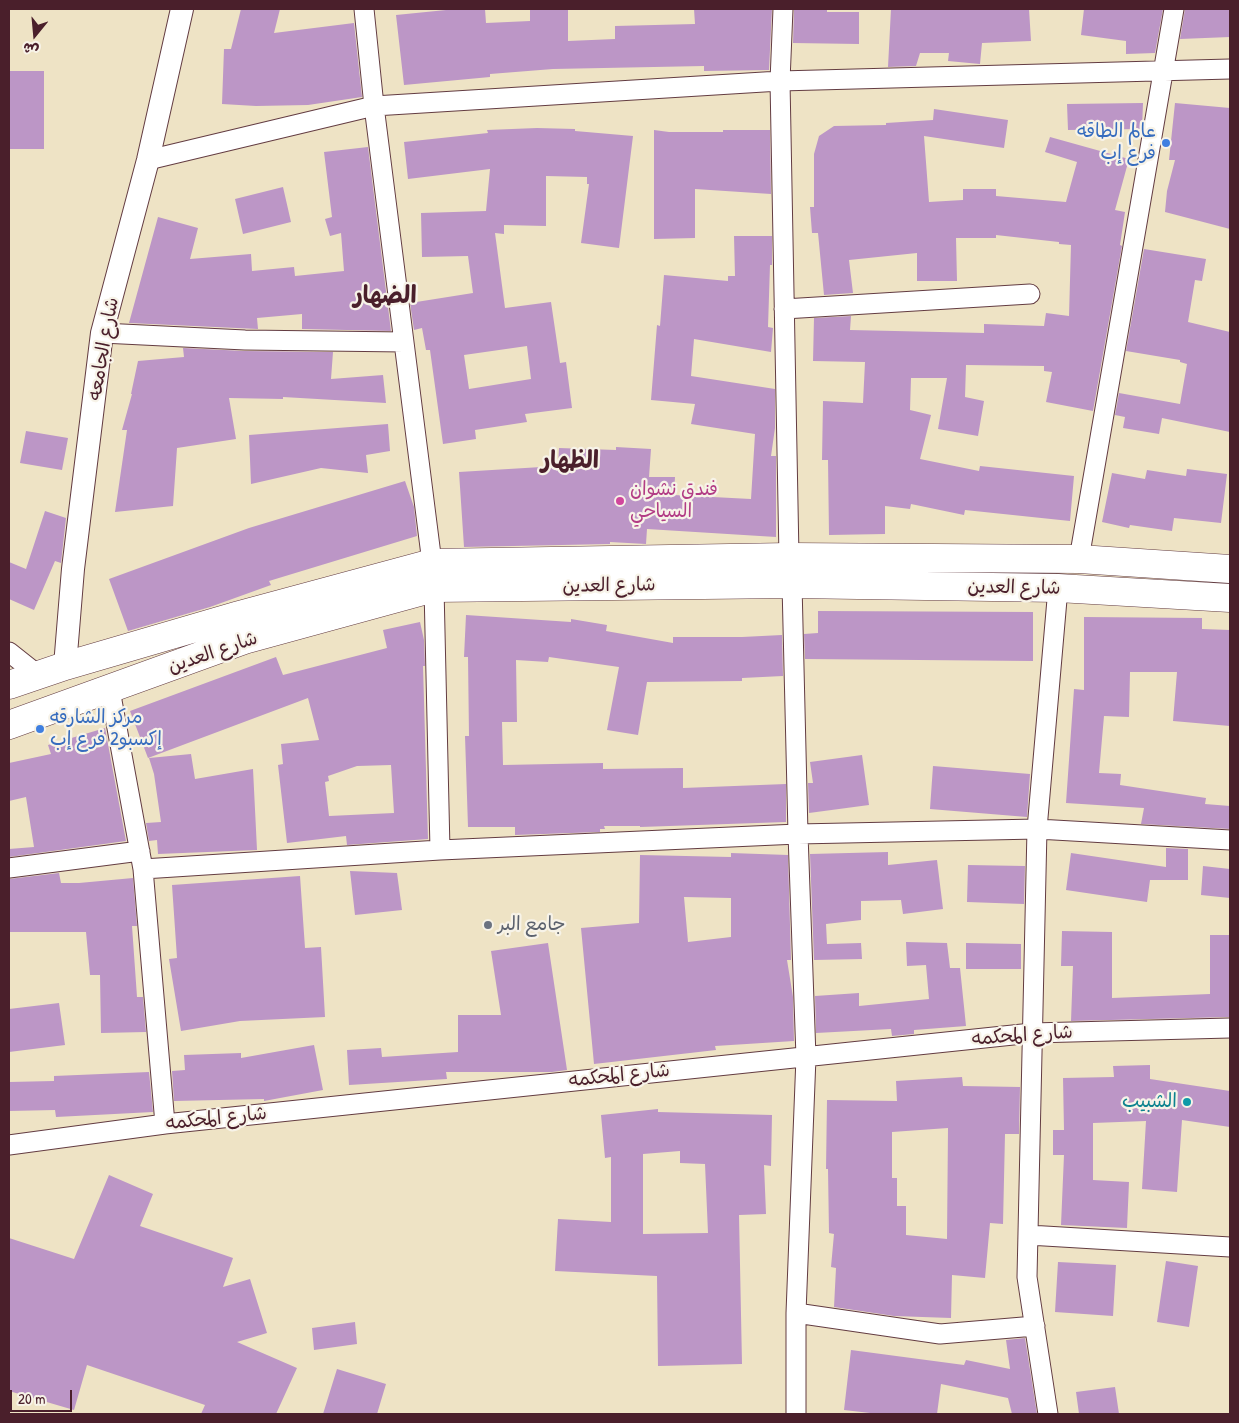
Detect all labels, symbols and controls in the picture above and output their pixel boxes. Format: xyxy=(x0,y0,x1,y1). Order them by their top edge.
north arrow xyxy=(10,10,60,60)
text: ش xyxy=(20,38,41,61)
place label: عالم الطاقه فرع إب xyxy=(1077,121,1156,165)
marker: عالم الطاقه فرع إب xyxy=(1160,137,1172,149)
district label: الضهار xyxy=(353,283,417,311)
street label: شارع الجامعه xyxy=(84,296,124,402)
district label: الظهار xyxy=(541,448,599,476)
place label: فندق نشوان السياحي xyxy=(630,479,718,523)
marker: فندق نشوان السياحي xyxy=(614,495,626,507)
street label: شارع العدين xyxy=(562,574,656,598)
street label: شارع العدين xyxy=(967,576,1061,600)
street label: شارع العدين xyxy=(165,627,261,679)
place label: مركز الشارقه إكسبو2 فرع إب xyxy=(50,707,162,751)
marker: مركز الشارقه إكسبو2 فرع إب xyxy=(34,723,46,735)
place label: جامع البر xyxy=(498,914,566,936)
marker: جامع البر xyxy=(482,919,494,931)
street label: شارع المحكمه xyxy=(970,1021,1074,1051)
street label: شارع المحكمه xyxy=(567,1059,671,1093)
place label: الشبيب xyxy=(1122,1091,1177,1113)
marker: الشبيب xyxy=(1181,1096,1193,1108)
street label: شارع المحكمه xyxy=(164,1102,268,1136)
scale bar xyxy=(12,1380,75,1412)
text: 20 m xyxy=(18,1388,45,1409)

